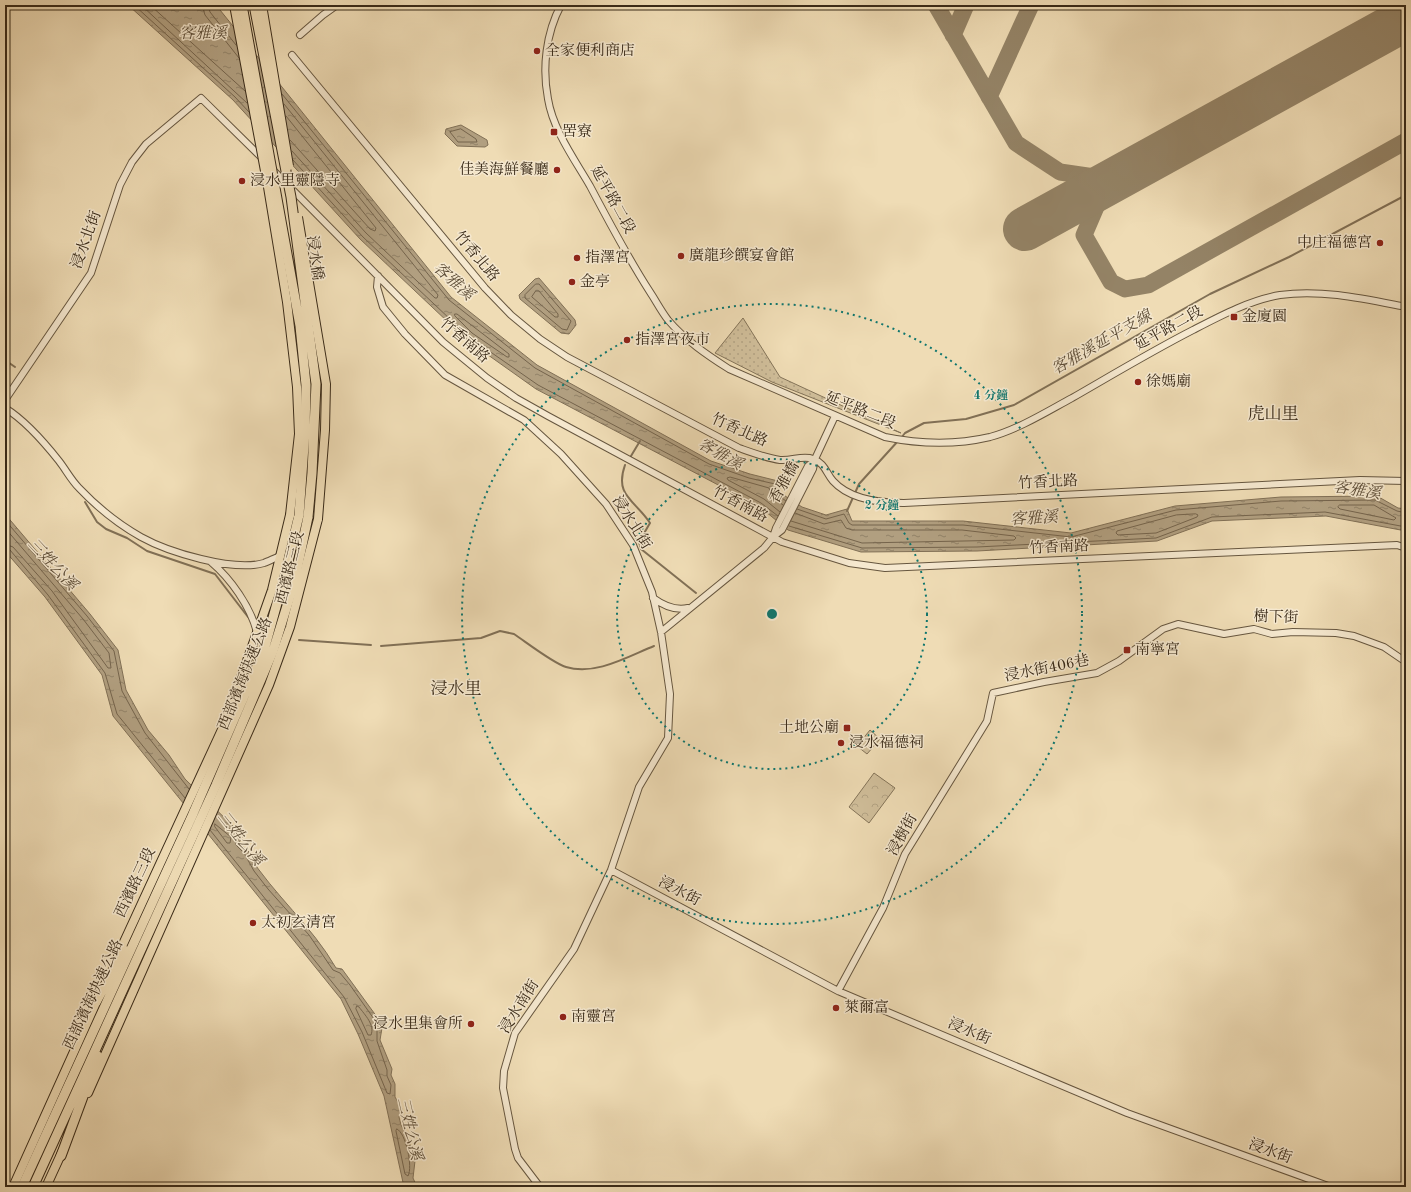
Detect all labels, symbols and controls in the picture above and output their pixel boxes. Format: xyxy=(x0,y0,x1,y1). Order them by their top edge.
water label: 客雅溪 xyxy=(179,24,229,42)
place label: 全家便利商店 xyxy=(545,42,635,59)
marker: 全家便利商店 xyxy=(532,46,542,56)
place label: 罟寮 xyxy=(562,123,592,140)
marker: 罟寮 xyxy=(549,127,559,137)
place label: 佳美海鮮餐廳 xyxy=(459,161,549,178)
street label: 延平路二段 xyxy=(587,163,638,236)
marker: 佳美海鮮餐廳 xyxy=(552,165,562,175)
place label: 浸水里靈隱寺 xyxy=(250,172,340,189)
marker: 浸水里靈隱寺 xyxy=(237,176,247,186)
street label: 浸水北街 xyxy=(68,209,104,271)
street label: 竹香北路 xyxy=(451,228,503,285)
street label: 浸水橋 xyxy=(303,234,327,281)
place label: 中庄福德宮 xyxy=(1297,234,1372,251)
marker: 中庄福德宮 xyxy=(1375,238,1385,248)
place label: 廣龍珍饌宴會館 xyxy=(689,247,794,264)
place label: 指澤宮 xyxy=(585,249,630,266)
marker: 廣龍珍饌宴會館 xyxy=(676,251,686,261)
marker: 指澤宮 xyxy=(572,253,582,263)
water label: 客雅溪 xyxy=(430,259,479,305)
place label: 金亭 xyxy=(580,273,610,290)
marker: 金亭 xyxy=(567,277,577,287)
street label: 延平路二段 xyxy=(1132,303,1205,354)
water label: 客雅溪延平支線 xyxy=(1048,305,1156,378)
place label: 金廈園 xyxy=(1242,308,1287,325)
marker: 金廈園 xyxy=(1229,312,1239,322)
street label: 竹香南路 xyxy=(436,314,493,366)
place label: 指澤宮夜市 xyxy=(635,331,710,348)
marker: 指澤宮夜市 xyxy=(622,335,632,345)
place label: 徐媽廟 xyxy=(1146,373,1191,390)
marker: 徐媽廟 xyxy=(1133,377,1143,387)
street label: 延平路二段 xyxy=(822,388,898,432)
text: 4 分鐘 xyxy=(974,388,1008,402)
district label: 虎山里 xyxy=(1248,404,1299,423)
street label: 竹香北路 xyxy=(709,410,770,450)
water label: 客雅溪 xyxy=(695,435,748,475)
street label: 香雅橋 xyxy=(766,459,802,506)
street label: 竹香北路 xyxy=(1018,472,1078,492)
water label: 客雅溪 xyxy=(1332,477,1384,503)
street label: 竹香南路 xyxy=(710,483,771,526)
street label: 浸水北街 xyxy=(609,493,655,552)
text: 2 分鐘 xyxy=(865,498,899,512)
water label: 客雅溪 xyxy=(1010,508,1060,528)
street label: 西濱路三段 xyxy=(273,529,307,606)
water label: 三姓公溪 xyxy=(24,535,82,595)
street label: 竹香南路 xyxy=(1029,537,1089,557)
centre of rings xyxy=(765,607,779,621)
street label: 樹下街 xyxy=(1253,608,1299,626)
street label: 西部濱海快速公路 xyxy=(215,615,275,732)
place label: 南寧宮 xyxy=(1135,640,1180,658)
marker: 南寧宮 xyxy=(1122,645,1132,655)
street label: 浸水街406巷 xyxy=(1003,651,1091,685)
district label: 浸水里 xyxy=(431,679,482,698)
place label: 土地公廟 xyxy=(779,719,839,736)
marker: 土地公廟 xyxy=(842,723,852,733)
place label: 浸水福德祠 xyxy=(849,734,924,751)
marker: 浸水福德祠 xyxy=(836,738,846,748)
water label: 三姓公溪 xyxy=(214,808,269,871)
street label: 浸樹街 xyxy=(884,811,920,858)
street label: 西濱路三段 xyxy=(112,845,159,920)
street label: 浸水街 xyxy=(656,873,703,909)
place label: 太初玄清宮 xyxy=(261,914,336,931)
marker: 太初玄清宮 xyxy=(248,918,258,928)
street label: 西部濱海快速公路 xyxy=(60,937,126,1053)
street label: 浸水南街 xyxy=(496,977,542,1036)
place label: 萊爾富 xyxy=(844,999,889,1016)
marker: 萊爾富 xyxy=(831,1003,841,1013)
place label: 南靈宮 xyxy=(571,1008,616,1025)
marker: 南靈宮 xyxy=(558,1012,568,1022)
street label: 浸水街 xyxy=(945,1014,993,1048)
place label: 浸水里集會所 xyxy=(373,1015,463,1032)
marker: 浸水里集會所 xyxy=(466,1019,476,1029)
water label: 三姓公溪 xyxy=(394,1096,426,1164)
street label: 浸水街 xyxy=(1246,1135,1294,1167)

